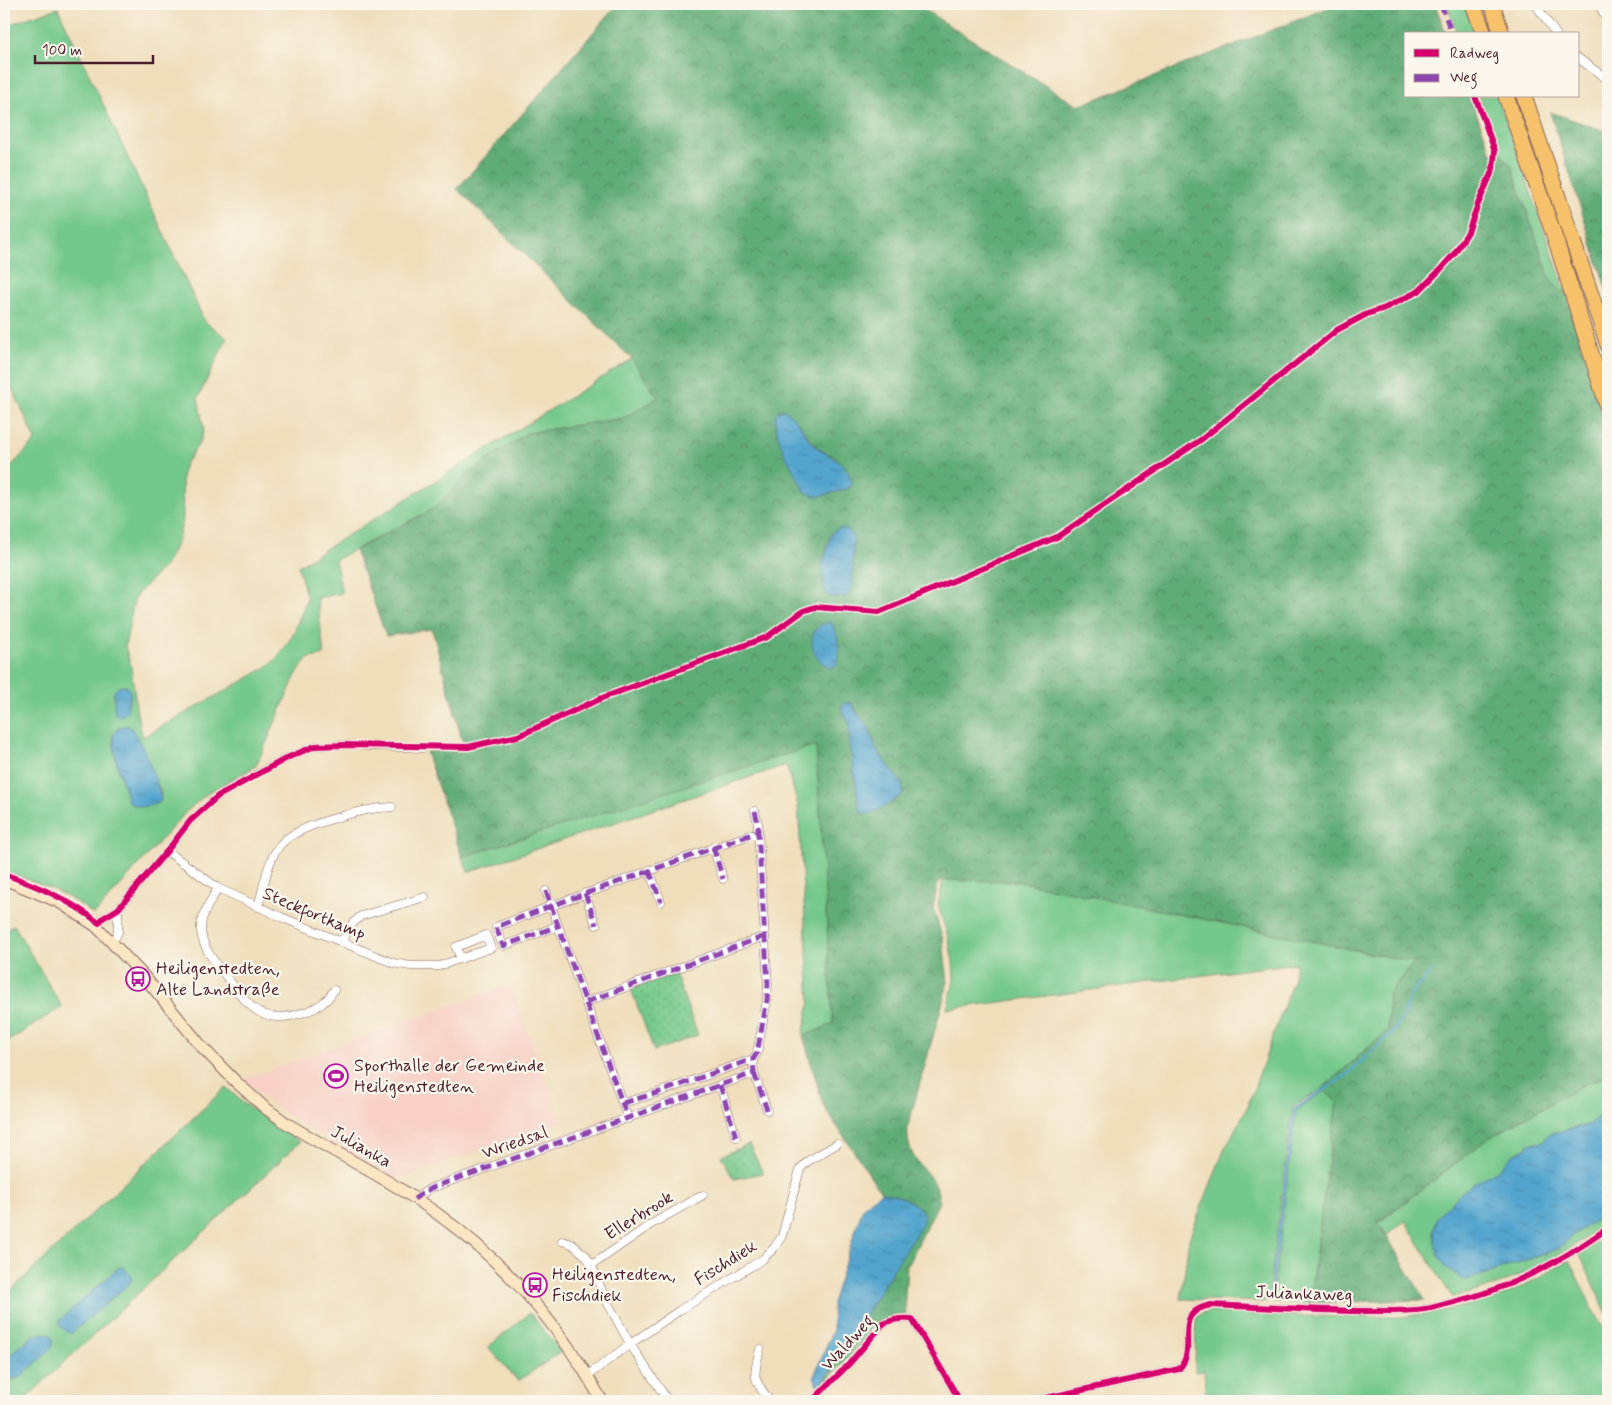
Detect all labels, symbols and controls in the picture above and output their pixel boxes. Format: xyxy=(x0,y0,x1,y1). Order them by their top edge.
scale bar xyxy=(35,32,152,64)
legend xyxy=(1404,32,1580,98)
text: 100 m xyxy=(42,41,82,61)
text: Radweg xyxy=(1450,44,1499,64)
text: Weg xyxy=(1450,68,1477,89)
street label: Steckfortkamp xyxy=(258,882,369,948)
place label: Heiligenstedten, Alte Landstraße xyxy=(156,957,280,1002)
bus stop icon: Heiligenstedten, Alte Landstraße xyxy=(125,966,151,992)
place label: Sporthalle der Gemeinde Heiligenstedten xyxy=(354,1054,545,1099)
sports icon: Sporthalle der Gemeinde Heiligenstedten xyxy=(323,1063,349,1089)
street label: Julianka xyxy=(326,1120,396,1174)
street label: Wriedsal xyxy=(479,1121,551,1165)
street label: Ellerbrook xyxy=(600,1186,678,1246)
street label: Fischdiek xyxy=(690,1234,762,1292)
place label: Heiligenstedten, Fischdiek xyxy=(552,1263,676,1308)
bus stop icon: Heiligenstedten, Fischdiek xyxy=(522,1272,548,1298)
street label: Juliankaweg xyxy=(1255,1280,1353,1308)
street label: Waldweg xyxy=(816,1310,882,1378)

